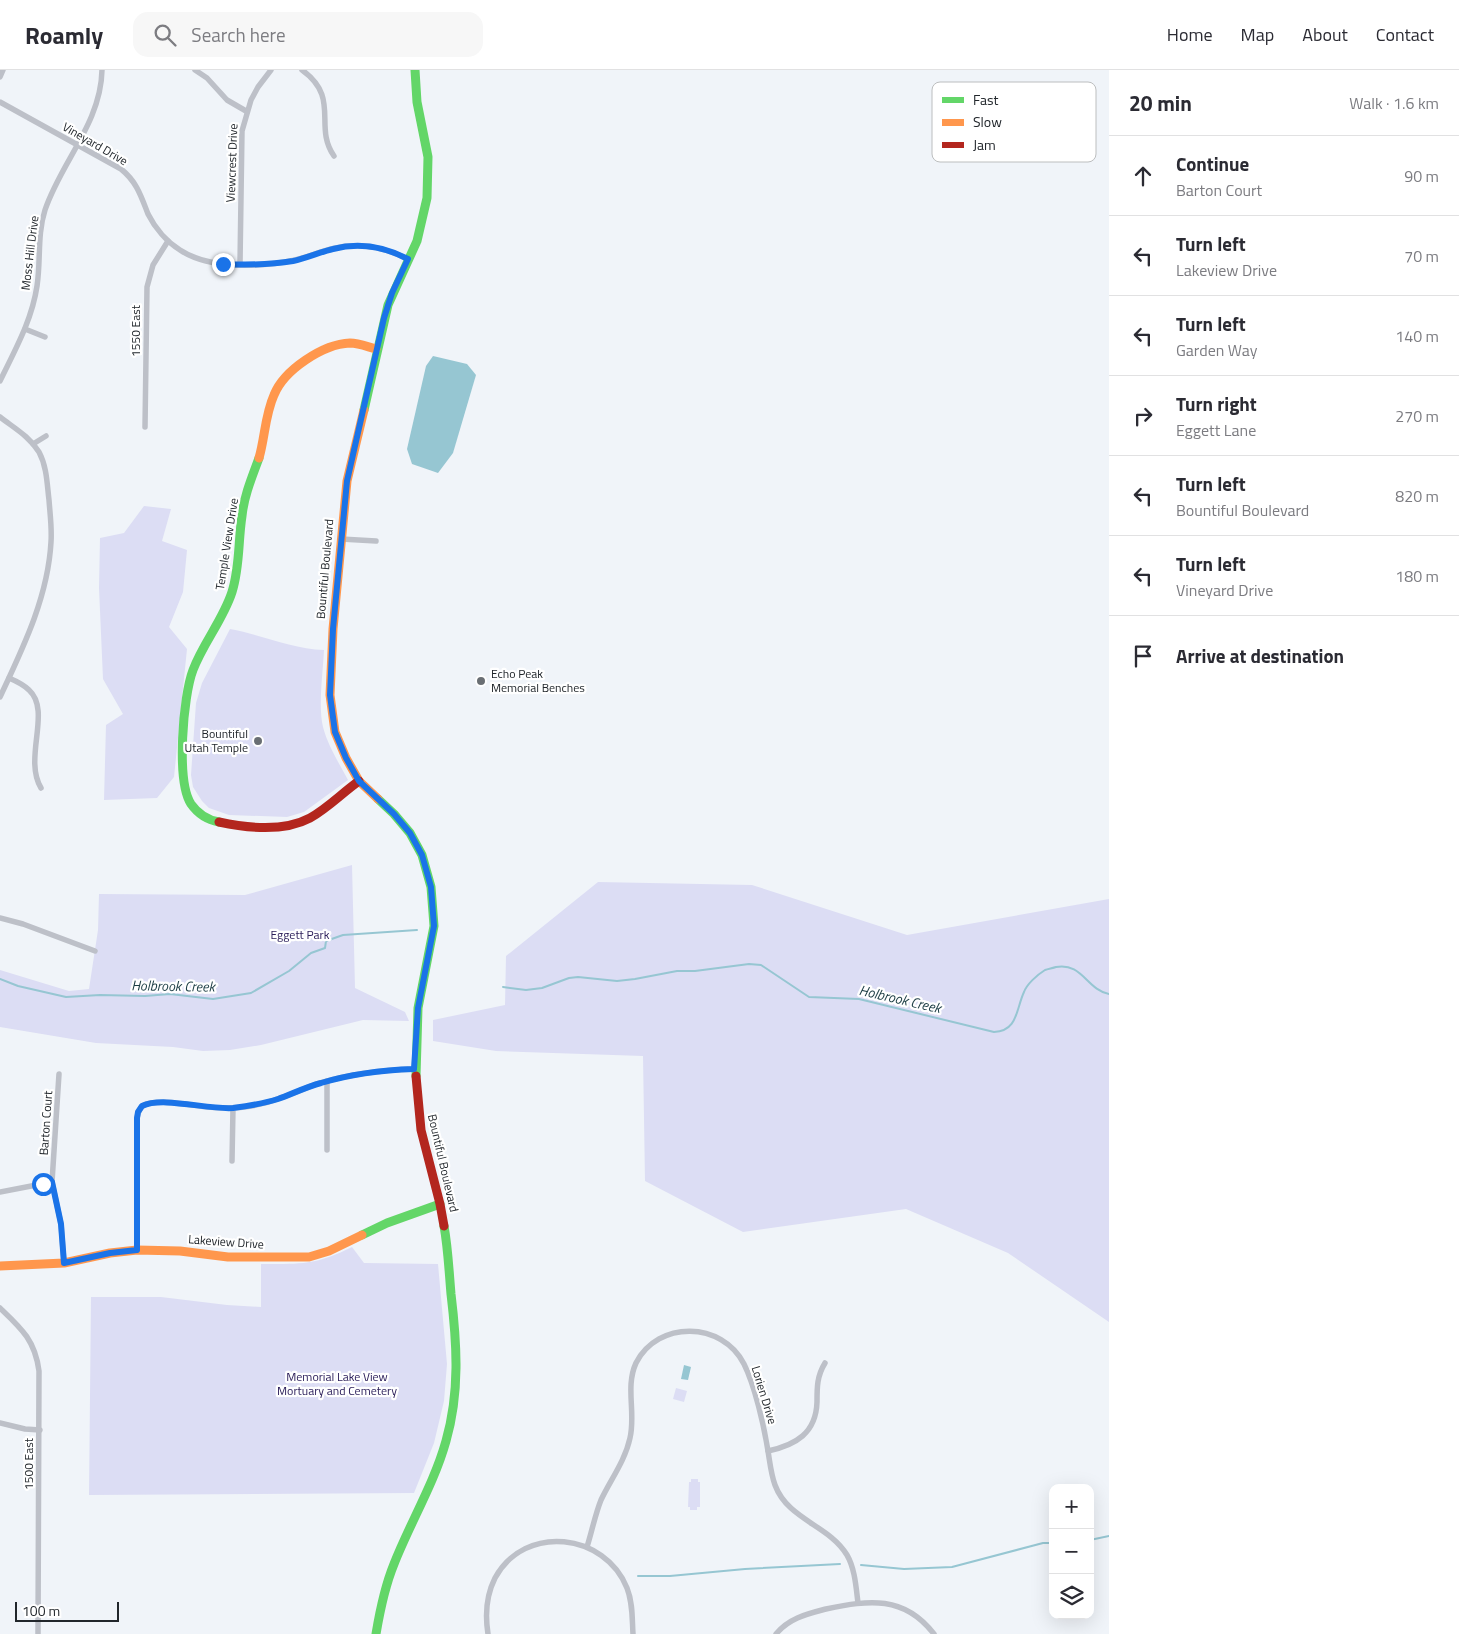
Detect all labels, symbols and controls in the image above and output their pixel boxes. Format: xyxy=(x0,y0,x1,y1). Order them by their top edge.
search box xyxy=(133,12,483,57)
text: Roamly xyxy=(25,17,103,53)
text: Search here xyxy=(191,20,286,49)
icon: search xyxy=(151,21,179,49)
text: Home xyxy=(1167,21,1213,48)
text: Map xyxy=(1241,21,1274,48)
text: About xyxy=(1302,21,1348,48)
text: Contact xyxy=(1376,21,1434,48)
legend xyxy=(932,82,1096,162)
text: 20 min xyxy=(1129,87,1192,119)
text: Fast xyxy=(973,89,998,110)
text: Walk · 1.6 km xyxy=(1349,91,1439,115)
text: Slow xyxy=(973,111,1002,132)
street label: Vineyard Drive xyxy=(59,117,132,170)
street label: Viewcrest Drive xyxy=(221,123,242,203)
text: Jam xyxy=(973,134,996,155)
text: Continue xyxy=(1176,149,1249,178)
icon: ahead xyxy=(1129,162,1157,190)
text: 90 m xyxy=(1404,164,1439,188)
text: Barton Court xyxy=(1176,178,1262,202)
street label: Moss Hill Drive xyxy=(15,214,44,291)
text: Turn left xyxy=(1176,229,1246,258)
icon: left xyxy=(1129,242,1157,270)
text: 70 m xyxy=(1404,244,1439,268)
route end xyxy=(212,253,235,276)
text: Lakeview Drive xyxy=(1176,258,1277,282)
street label: 1550 East xyxy=(126,304,145,357)
text: Turn left xyxy=(1176,309,1246,338)
icon: left xyxy=(1129,322,1157,350)
text: 140 m xyxy=(1395,324,1439,348)
text: Garden Way xyxy=(1176,338,1257,362)
text: Turn right xyxy=(1176,389,1257,418)
icon: right xyxy=(1129,402,1157,430)
text: 270 m xyxy=(1395,404,1439,428)
text: Eggett Lane xyxy=(1176,418,1256,442)
text: Turn left xyxy=(1176,469,1246,498)
icon: left xyxy=(1129,482,1157,510)
text: 820 m xyxy=(1395,484,1439,508)
street label: Temple View Drive xyxy=(210,497,243,591)
text: Bountiful Boulevard xyxy=(1176,498,1309,522)
street label: Bountiful Boulevard xyxy=(311,518,338,620)
text: Turn left xyxy=(1176,549,1246,578)
icon: left xyxy=(1129,562,1157,590)
text: 180 m xyxy=(1395,564,1439,588)
text: Vineyard Drive xyxy=(1176,578,1273,602)
text: Arrive at destination xyxy=(1176,641,1344,670)
icon: arrive xyxy=(1129,642,1157,670)
place label: Echo Peak Memorial Benches xyxy=(491,664,585,697)
marker: Echo Peak Memorial Benches xyxy=(475,675,487,687)
place label: Bountiful Utah Temple xyxy=(184,724,248,757)
marker: Bountiful Utah Temple xyxy=(252,735,264,747)
park label: Eggett Park xyxy=(271,925,330,944)
water label: Holbrook Creek xyxy=(131,974,217,997)
water label: Holbrook Creek xyxy=(857,979,945,1019)
street label: Barton Court xyxy=(34,1089,57,1156)
street label: Bountiful Boulevard xyxy=(423,1112,464,1214)
route start xyxy=(32,1173,55,1196)
street label: Lakeview Drive xyxy=(188,1229,264,1254)
street label: Lorien Drive xyxy=(747,1363,782,1426)
park label: Memorial Lake View Mortuary and Cemetery xyxy=(277,1367,397,1400)
street label: 1500 East xyxy=(19,1437,38,1490)
map controls xyxy=(1049,1484,1094,1619)
button: + xyxy=(1049,1484,1094,1529)
button: − xyxy=(1049,1529,1094,1574)
button: layers xyxy=(1049,1574,1094,1619)
scale bar xyxy=(15,1599,119,1622)
text: 100 m xyxy=(22,1600,60,1621)

